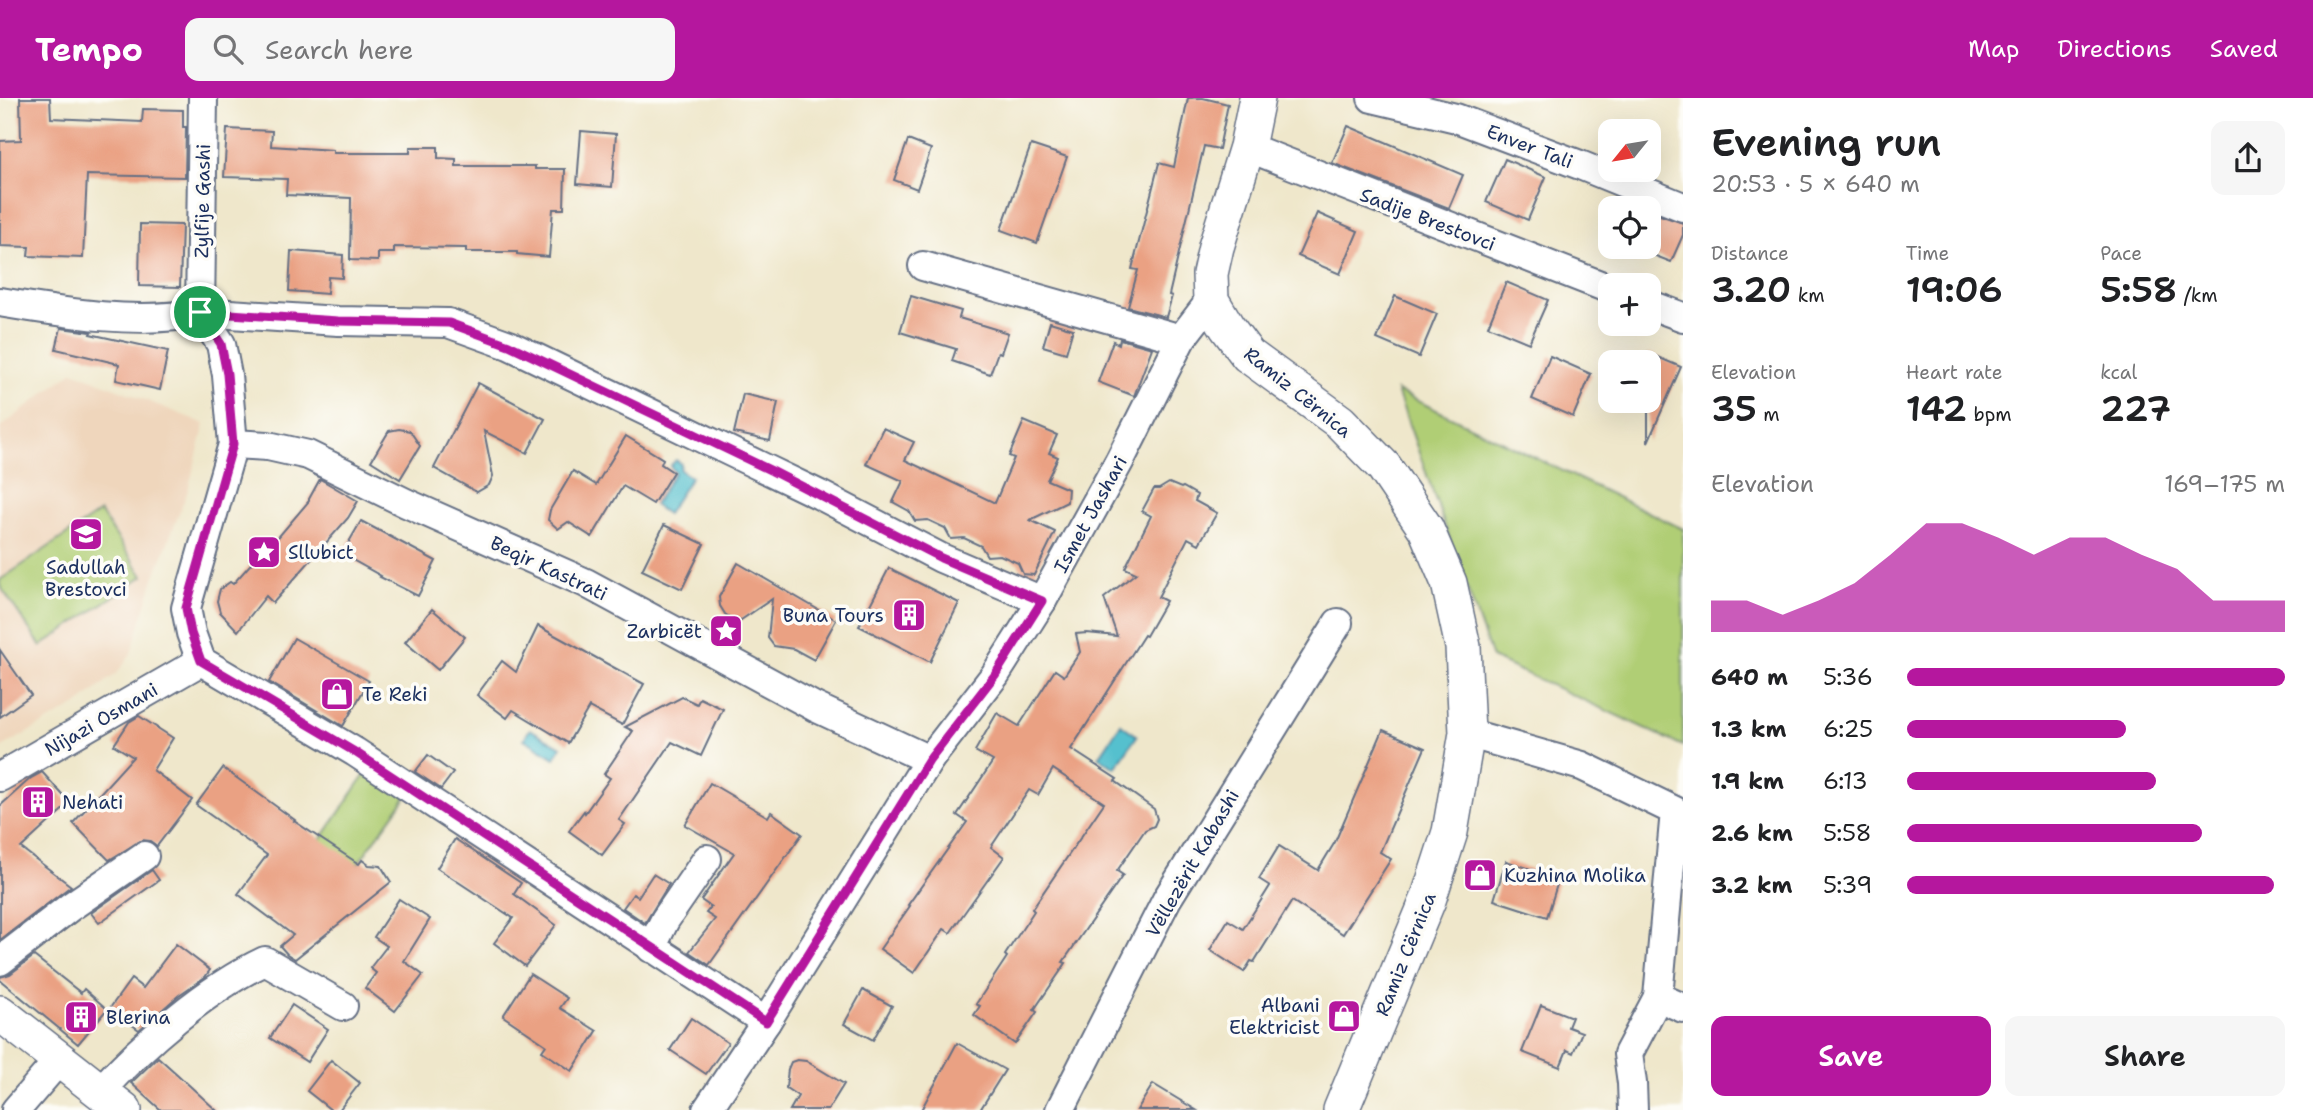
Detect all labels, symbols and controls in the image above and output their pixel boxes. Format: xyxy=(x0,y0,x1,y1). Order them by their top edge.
search box xyxy=(185,18,675,81)
text: Tempo xyxy=(35,27,143,72)
icon: search xyxy=(209,30,247,68)
text: Search here xyxy=(265,32,414,67)
text: Map xyxy=(1968,33,2019,65)
text: Directions xyxy=(2057,33,2172,65)
text: Saved xyxy=(2210,33,2278,65)
text: Evening run xyxy=(1711,117,1941,168)
street label: Enver Tali xyxy=(1483,119,1577,174)
north arrow xyxy=(1598,119,1661,182)
map controls xyxy=(1598,119,1661,413)
button: share xyxy=(2211,121,2285,195)
street label: Zylfije Gashi xyxy=(189,144,216,258)
text: 20:53 · 5 × 640 m xyxy=(1711,169,1920,199)
street label: Sadije Brestovci xyxy=(1356,182,1499,257)
button: locate xyxy=(1598,196,1661,259)
text: Distance xyxy=(1711,241,1789,266)
text: Time xyxy=(1906,241,1949,266)
text: Pace xyxy=(2100,241,2142,266)
text: 3.20 xyxy=(1711,266,1791,313)
text: 19:06 xyxy=(1906,266,2003,313)
text: 5:58 xyxy=(2100,266,2177,313)
button: + xyxy=(1598,273,1661,336)
pin xyxy=(170,282,230,342)
text: km xyxy=(1791,283,1825,308)
text: /km xyxy=(2177,283,2218,308)
icon: arrive xyxy=(181,293,219,331)
street label: Ramiz Cërnica xyxy=(1239,341,1357,444)
button: − xyxy=(1598,350,1661,413)
text: Elevation xyxy=(1711,360,1796,385)
text: Heart rate xyxy=(1906,360,2002,385)
text: kcal xyxy=(2100,360,2137,385)
text: 35 xyxy=(1711,385,1757,432)
text: 142 xyxy=(1906,385,1967,432)
text: 227 xyxy=(2100,385,2171,432)
text: m xyxy=(1757,402,1780,427)
text: bpm xyxy=(1967,402,2012,427)
street label: Ismet Jashari xyxy=(1048,451,1133,577)
text: Elevation xyxy=(1711,469,1814,499)
text: 169–175 m xyxy=(2164,469,2285,499)
school or university icon: Sadullah Brestovci xyxy=(67,515,105,553)
street label: Beqir Kastrati xyxy=(486,530,611,607)
place icon: Sllubict xyxy=(245,533,283,571)
place label: Sllubict xyxy=(288,540,354,565)
place label: Sadullah Brestovci xyxy=(45,555,127,602)
building icon: Buna Tours xyxy=(890,596,928,634)
place label: Buna Tours xyxy=(783,603,884,628)
place icon: Zarbicët xyxy=(707,612,745,650)
place label: Zarbicët xyxy=(627,619,702,644)
text: 640 m xyxy=(1711,662,1788,692)
text: 5:36 xyxy=(1823,662,1873,692)
shop icon: Te Reki xyxy=(318,675,356,713)
street label: Nijazi Osmani xyxy=(40,677,162,762)
place label: Te Reki xyxy=(362,682,428,707)
text: 1.3 km xyxy=(1711,714,1786,744)
text: 6:25 xyxy=(1823,714,1873,744)
text: 1.9 km xyxy=(1711,766,1784,796)
text: 6:13 xyxy=(1823,766,1868,796)
building icon: Nehati xyxy=(19,783,57,821)
street label: Vëllezërit Kabashi xyxy=(1140,785,1245,942)
place label: Nehati xyxy=(62,790,123,815)
text: 2.6 km xyxy=(1711,818,1793,848)
text: 5:58 xyxy=(1823,818,1872,848)
shop icon: Kuzhina Molika xyxy=(1461,856,1499,894)
place label: Kuzhina Molika xyxy=(1504,863,1646,888)
text: 3.2 km xyxy=(1711,870,1793,900)
text: 5:39 xyxy=(1823,870,1872,900)
street label: Ramiz Cërnica xyxy=(1369,889,1442,1020)
place label: Albani Elektricist xyxy=(1229,993,1320,1040)
shop icon: Albani Elektricist xyxy=(1325,997,1363,1035)
building icon: Blerina xyxy=(62,998,100,1036)
place label: Blerina xyxy=(106,1005,171,1030)
button: Save xyxy=(1711,1016,1991,1096)
button: Share xyxy=(2005,1016,2285,1096)

